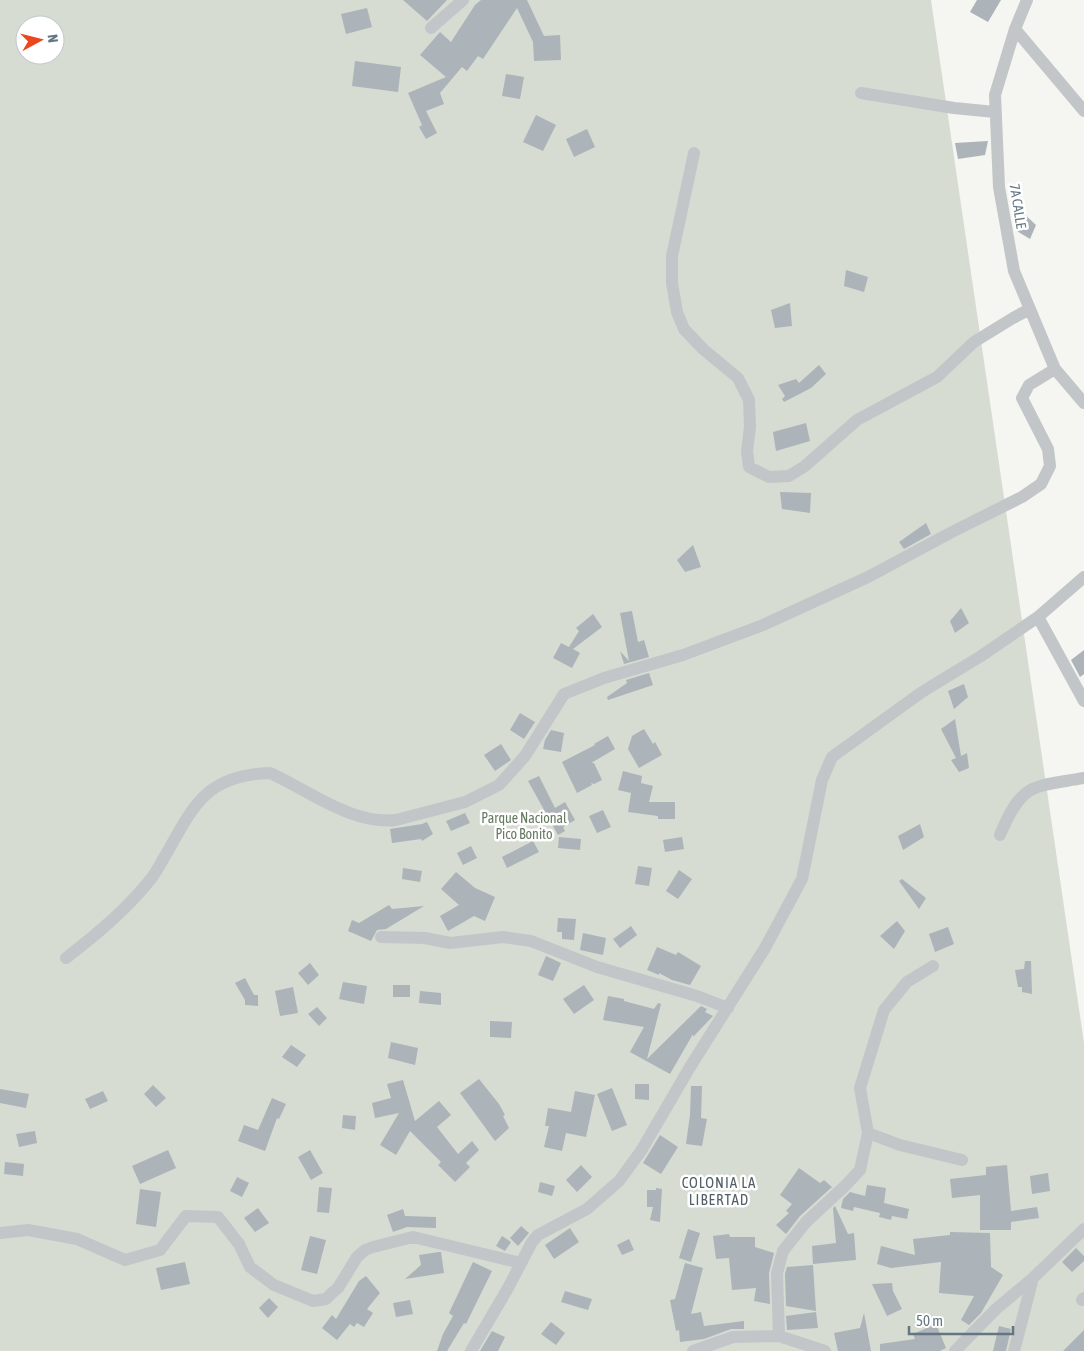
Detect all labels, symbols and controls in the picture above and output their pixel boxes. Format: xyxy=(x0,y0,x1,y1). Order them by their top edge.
north arrow xyxy=(15,15,65,65)
text: N xyxy=(44,33,61,43)
street label: 7A CALLE xyxy=(1007,182,1029,230)
park label: Parque Nacional Pico Bonito xyxy=(481,810,567,842)
district label: COLONIA LA LIBERTAD xyxy=(682,1174,756,1208)
scale bar xyxy=(909,1304,1013,1336)
text: 50 m xyxy=(916,1312,943,1329)

